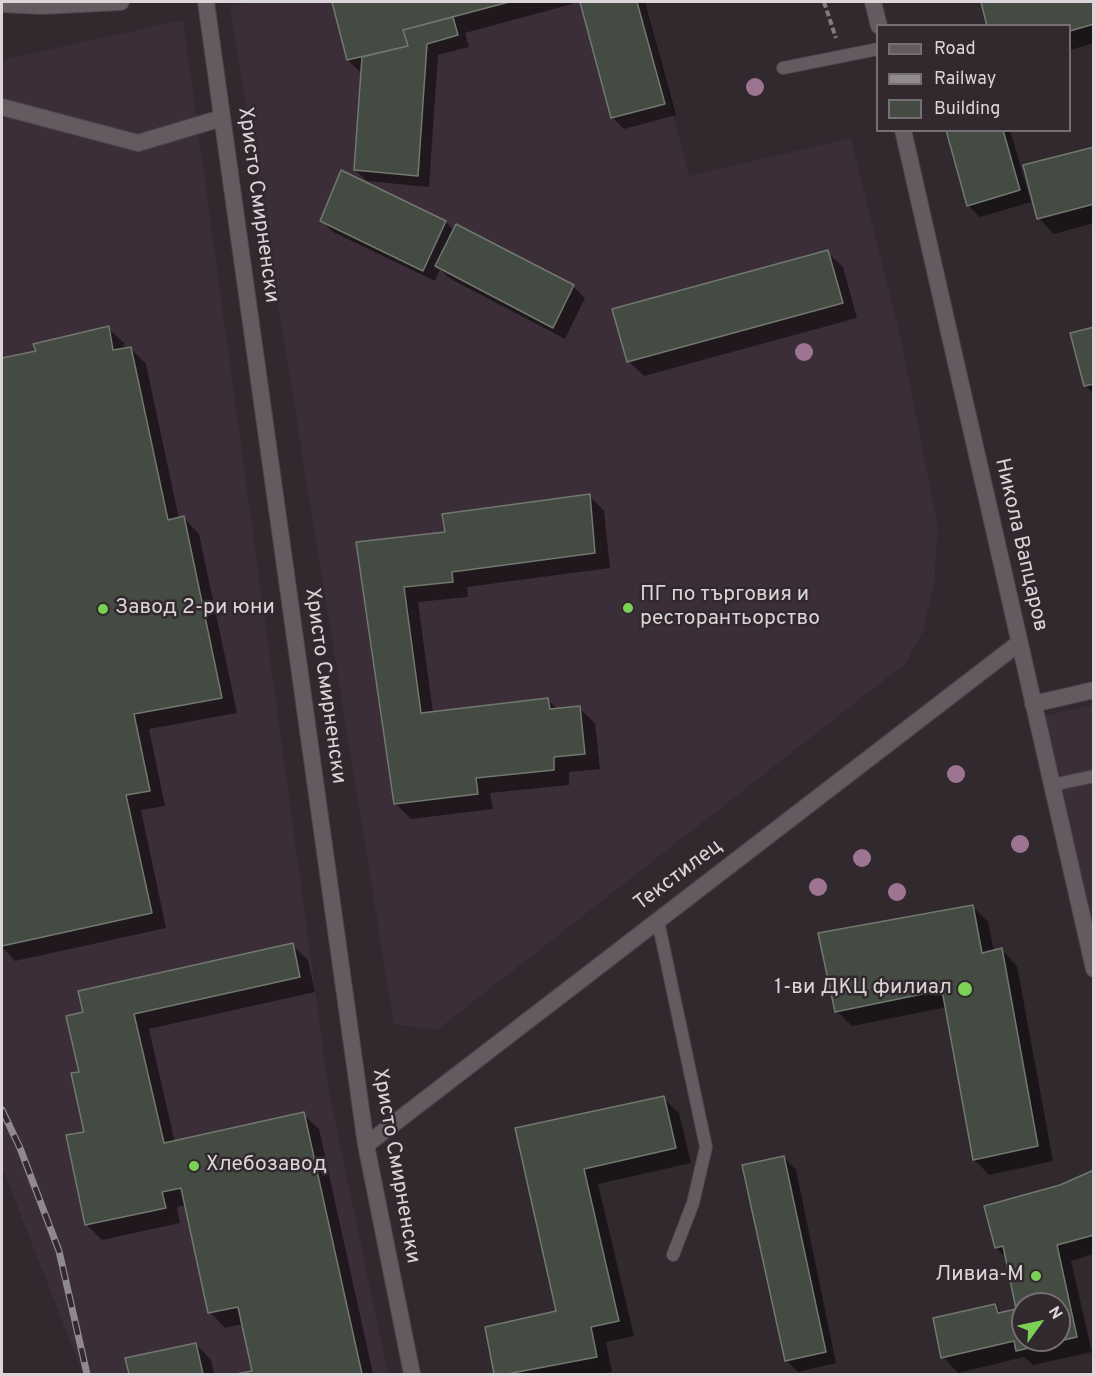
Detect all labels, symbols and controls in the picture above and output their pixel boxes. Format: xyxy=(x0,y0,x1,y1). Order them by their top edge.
legend xyxy=(876,24,1071,132)
text: Road xyxy=(934,38,976,61)
text: Railway xyxy=(934,68,996,91)
text: Building xyxy=(934,98,1000,121)
street label: Христо Смирненски xyxy=(231,105,283,305)
street label: Никола Вапцаров xyxy=(988,456,1052,634)
place label: ПГ по търговия и ресторантьорство xyxy=(640,583,820,633)
street label: Христо Смирненски xyxy=(298,586,350,786)
place label: Завод 2-ри юни xyxy=(115,596,275,622)
marker: ПГ по търговия и ресторантьорство xyxy=(621,601,635,615)
marker: Завод 2-ри юни xyxy=(96,602,110,616)
street label: Текстилец xyxy=(630,835,728,917)
place label: 1-ви ДКЦ филиал xyxy=(774,976,952,1002)
marker: 1-ви ДКЦ филиал xyxy=(956,980,974,998)
street label: Христо Смирненски xyxy=(365,1066,425,1266)
place label: Хлебозавод xyxy=(206,1153,327,1179)
marker: Хлебозавод xyxy=(187,1159,201,1173)
place label: Ливиа-М xyxy=(935,1263,1024,1289)
marker: Ливиа-М xyxy=(1029,1269,1043,1283)
north arrow xyxy=(1011,1292,1071,1352)
text: N xyxy=(1043,1303,1066,1324)

